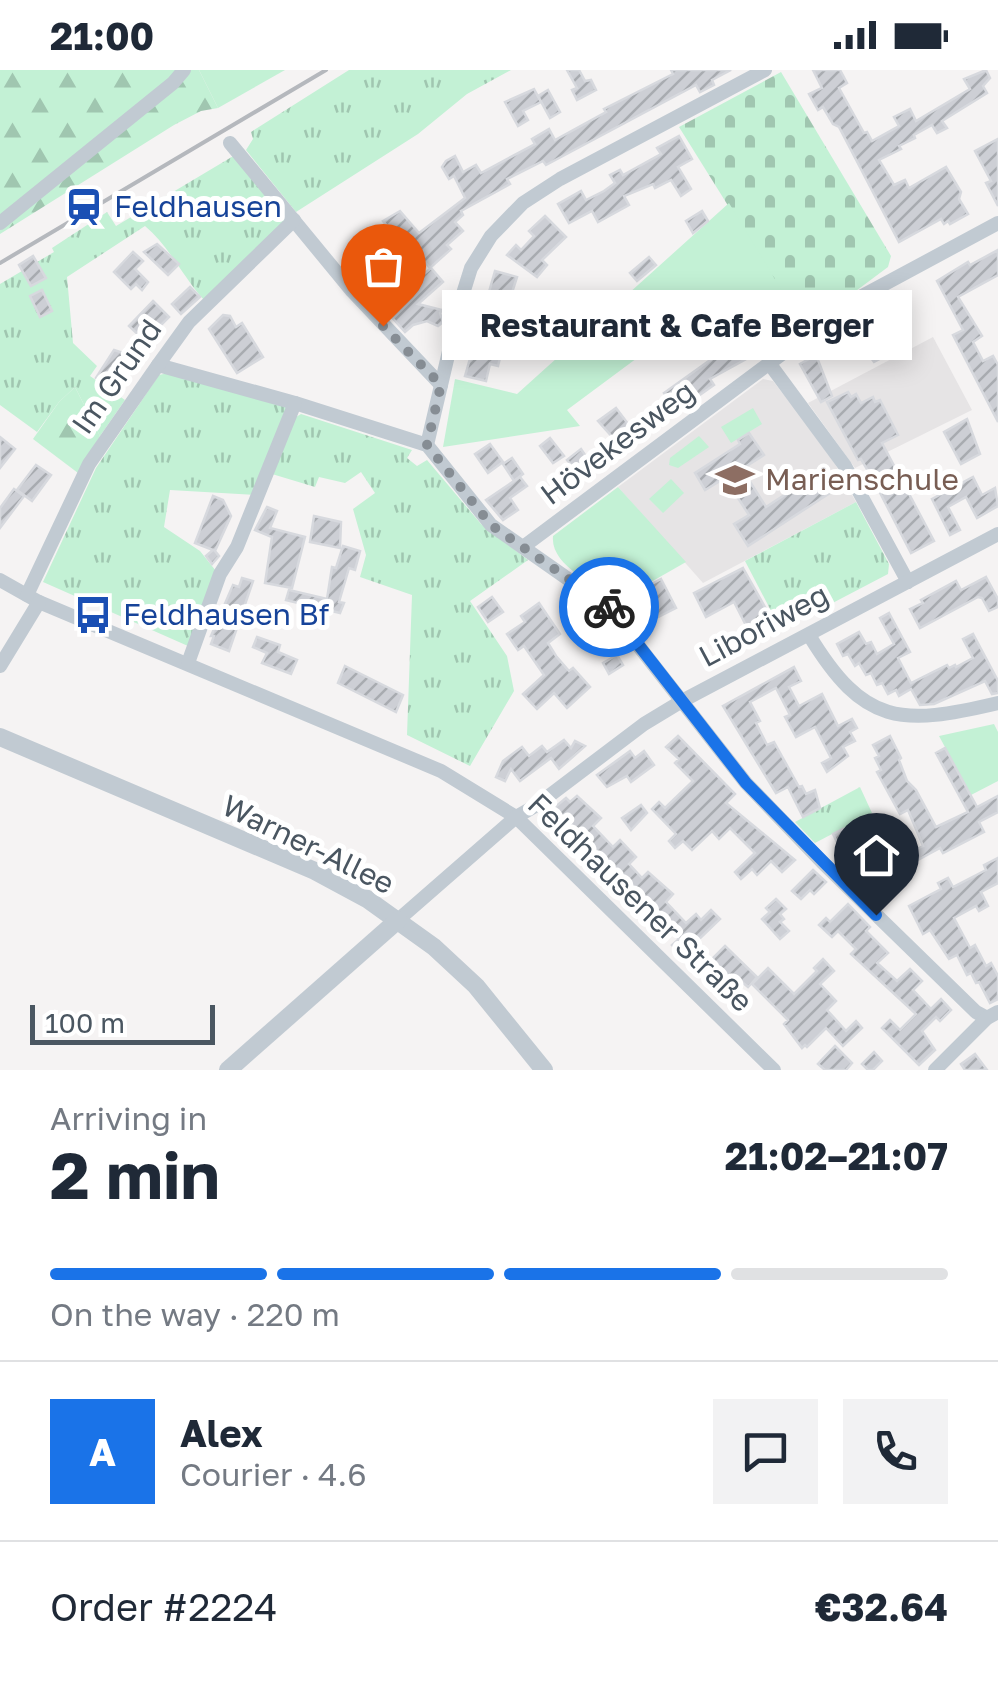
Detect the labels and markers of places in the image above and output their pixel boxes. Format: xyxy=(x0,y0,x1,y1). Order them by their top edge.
station icon: Feldhausen xyxy=(63,186,105,228)
place label: Feldhausen xyxy=(114,188,282,224)
pin xyxy=(341,224,426,327)
callout: Restaurant & Cafe Berger xyxy=(443,291,913,361)
school or university icon: Marienschule xyxy=(714,459,756,501)
place label: Marienschule xyxy=(765,461,959,497)
bus stop icon: Feldhausen Bf xyxy=(72,594,114,636)
place label: Feldhausen Bf xyxy=(123,596,330,632)
pin xyxy=(834,813,919,916)

